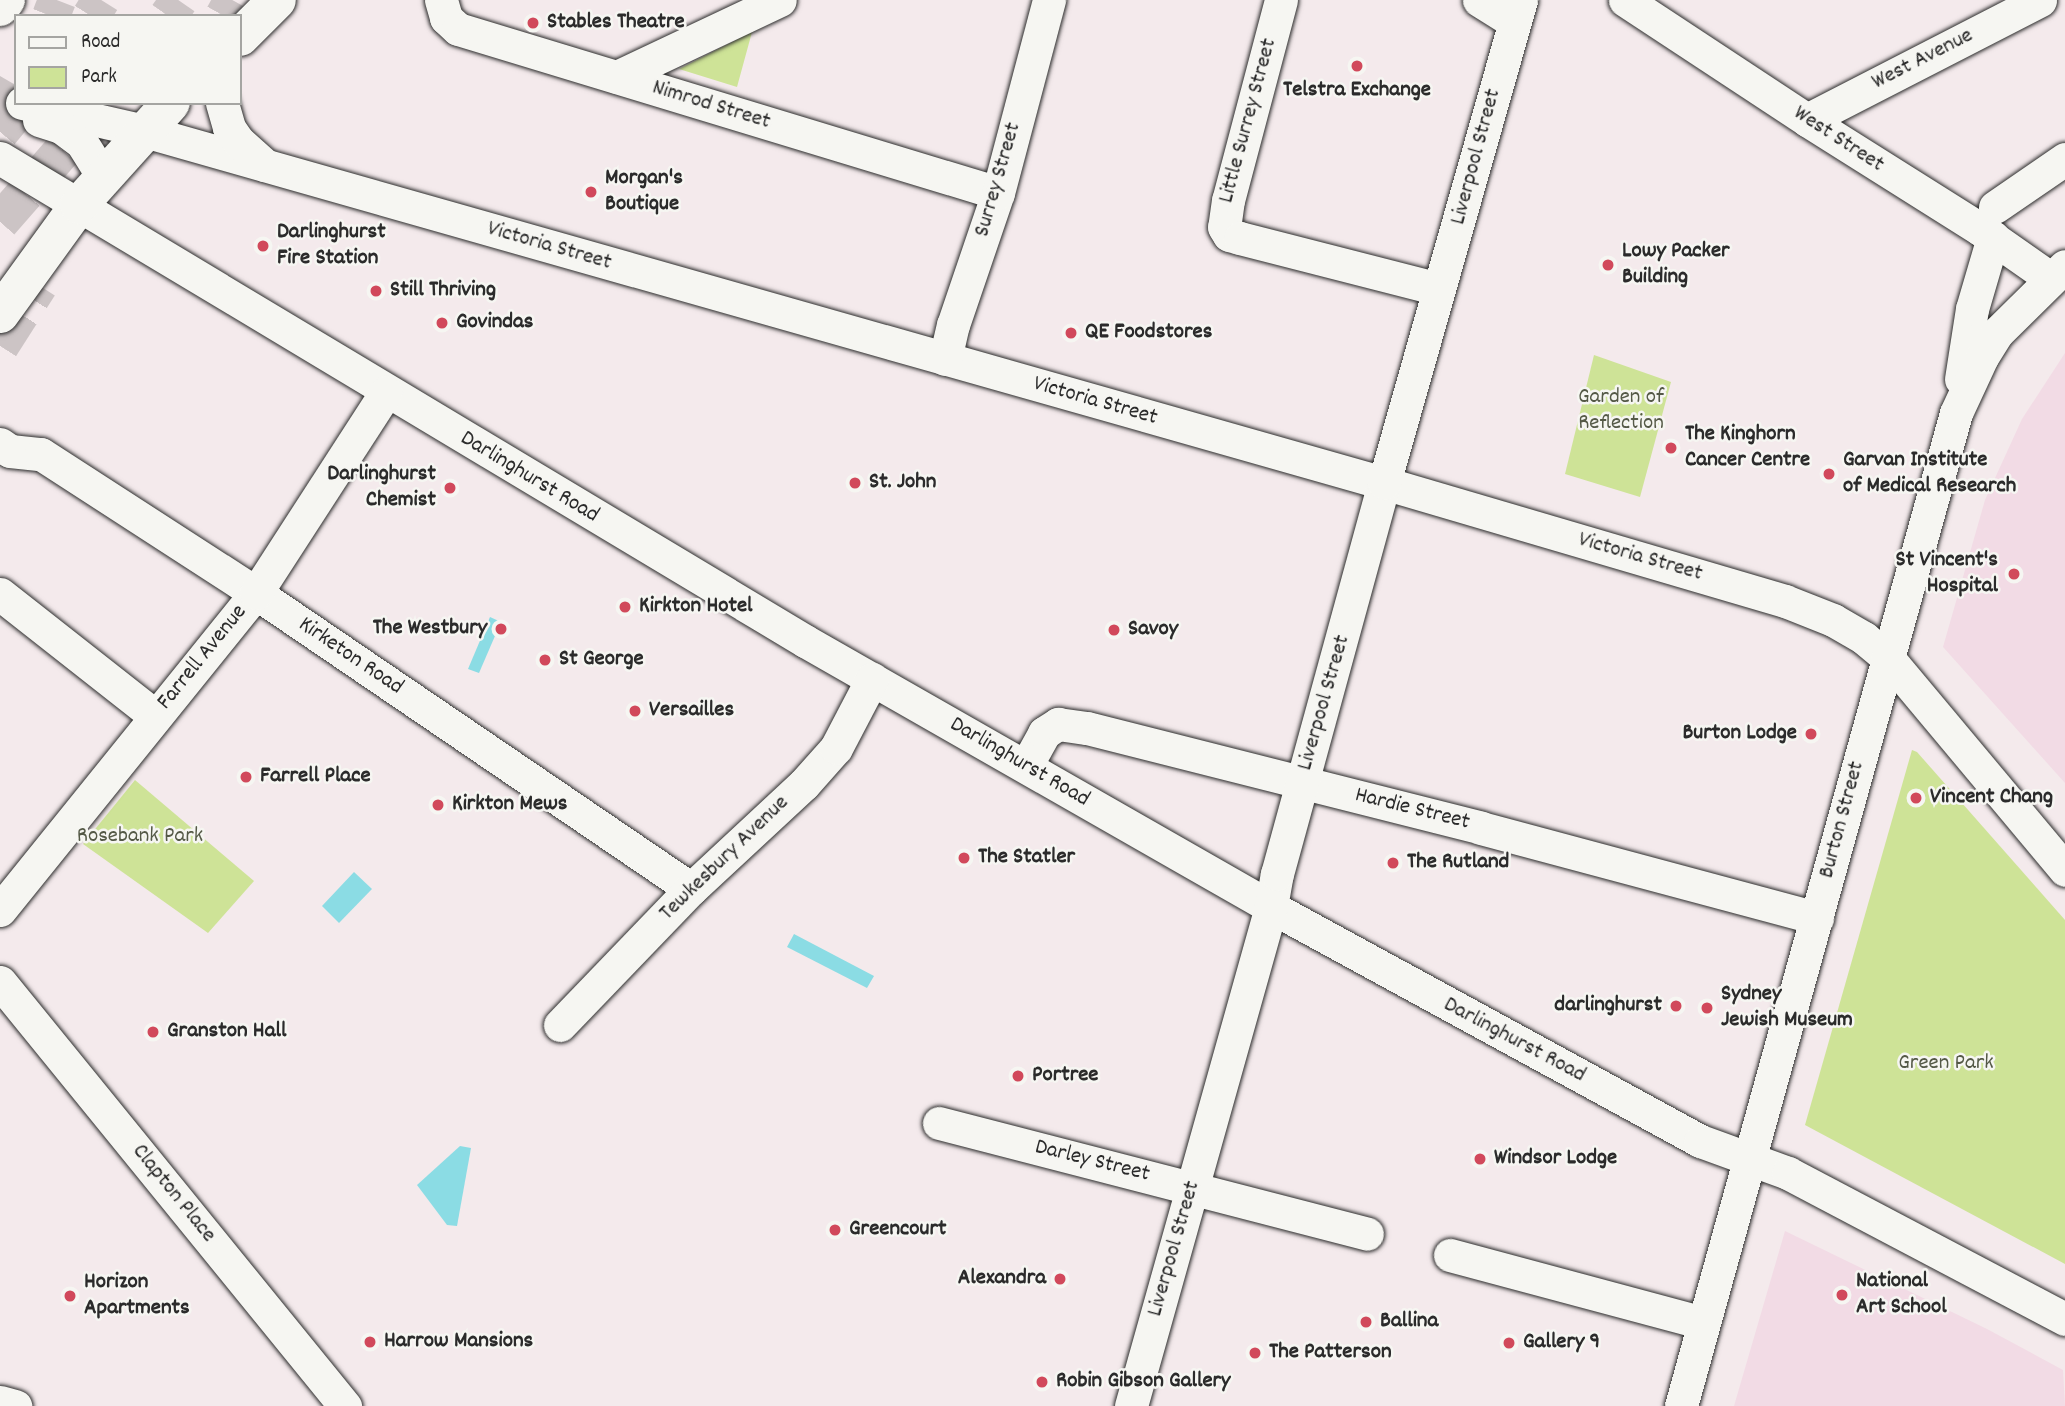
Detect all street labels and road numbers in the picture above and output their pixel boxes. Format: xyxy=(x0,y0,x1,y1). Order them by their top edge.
street label: West Avenue xyxy=(1868,23,1978,97)
street label: Little Surrey Street xyxy=(1214,36,1284,206)
street label: Nimrod Street xyxy=(649,75,773,137)
street label: Liverpool Street xyxy=(1446,86,1508,228)
street label: West Street xyxy=(1787,100,1889,180)
street label: Surrey Street xyxy=(970,120,1028,240)
street label: Victoria Street xyxy=(484,216,614,278)
street label: Victoria Street xyxy=(1030,371,1160,433)
street label: Darlinghurst Road xyxy=(455,426,603,530)
street label: Victoria Street xyxy=(1575,527,1705,589)
street label: Farrell Avenue xyxy=(152,600,254,716)
street label: Kirketon Road xyxy=(292,612,408,702)
street label: Liverpool Street xyxy=(1293,632,1357,774)
street label: Darlinghurst Road xyxy=(944,712,1094,814)
street label: Burton Street xyxy=(1814,759,1872,881)
street label: Hardie Street xyxy=(1352,782,1472,838)
street label: Tewkesbury Avenue xyxy=(655,790,795,928)
street label: Darlinghurst Road xyxy=(1438,992,1590,1090)
street label: Darley Street xyxy=(1032,1134,1152,1190)
street label: Clapton Place xyxy=(125,1139,221,1249)
street label: Liverpool Street xyxy=(1143,1178,1207,1320)

